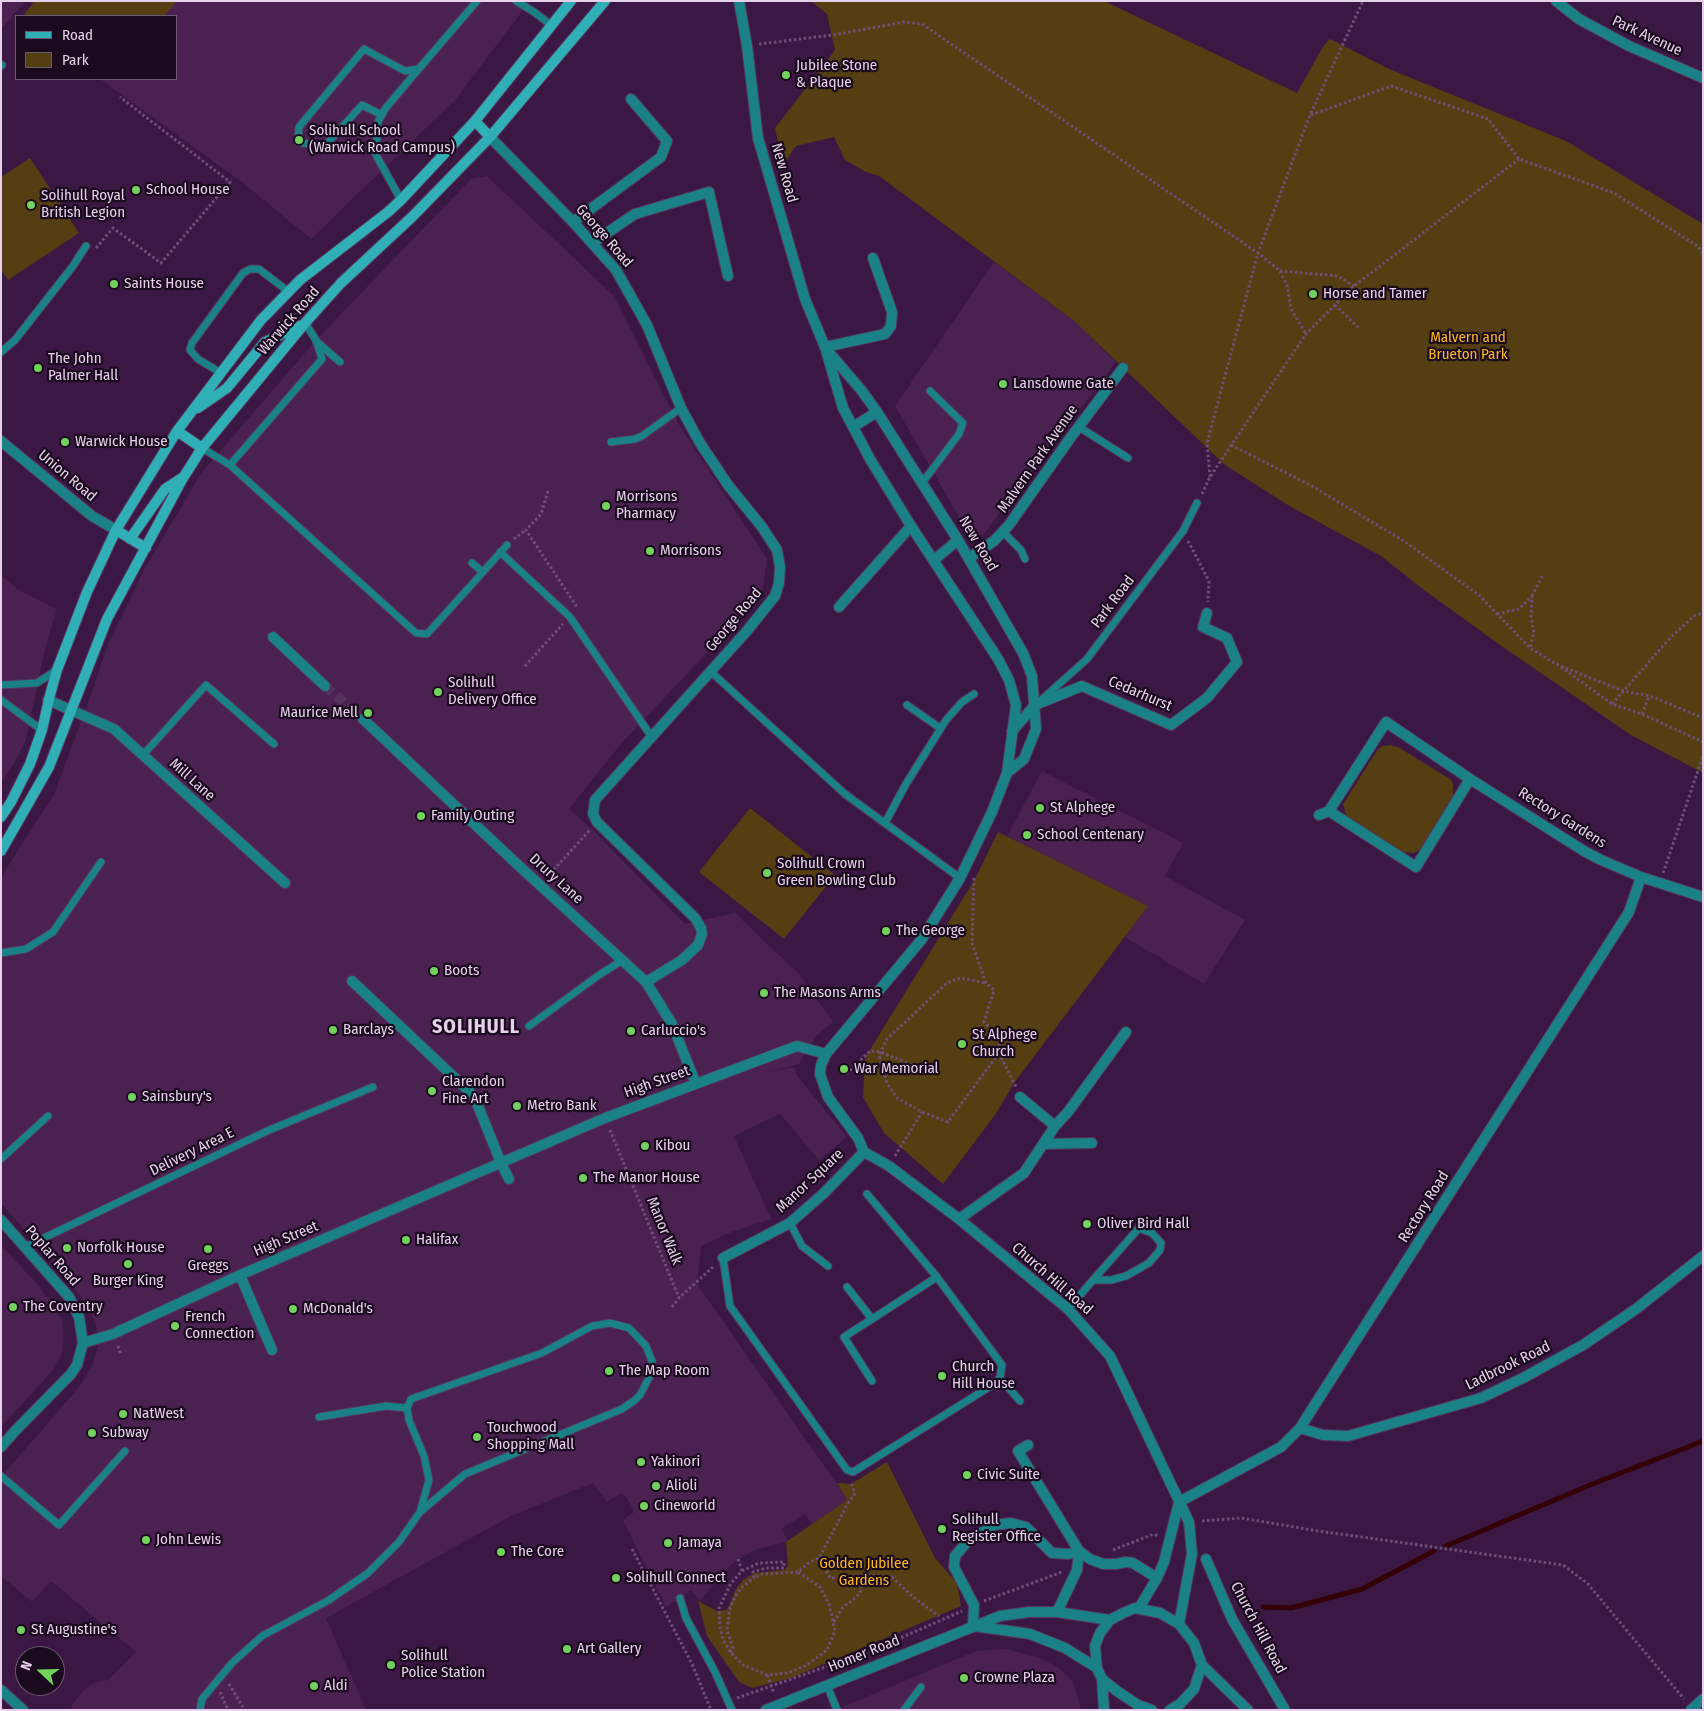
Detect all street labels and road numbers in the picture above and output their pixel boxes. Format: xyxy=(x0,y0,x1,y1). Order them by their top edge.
street label: Park Avenue xyxy=(1609,12,1685,60)
street label: New Road xyxy=(767,141,801,205)
street label: George Road xyxy=(572,201,636,271)
street label: Warwick Road xyxy=(254,283,324,359)
street label: Malvern Park Avenue xyxy=(994,402,1082,516)
street label: Union Road xyxy=(34,446,100,506)
street label: New Road xyxy=(955,513,1001,575)
street label: Park Road xyxy=(1087,572,1139,632)
street label: George Road xyxy=(702,584,766,656)
street label: Cedarhurst xyxy=(1105,673,1175,715)
street label: Mill Lane xyxy=(166,755,218,805)
street label: Rectory Gardens xyxy=(1515,784,1609,852)
street label: Drury Lane xyxy=(525,850,587,908)
street label: High Street xyxy=(622,1062,692,1102)
street label: Delivery Area E xyxy=(147,1124,237,1180)
street label: Manor Square xyxy=(773,1145,847,1217)
street label: Rectory Road xyxy=(1395,1168,1453,1246)
street label: Manor Walk xyxy=(642,1194,686,1268)
street label: High Street xyxy=(251,1217,321,1261)
street label: Poplar Road xyxy=(21,1222,83,1290)
street label: Church Hill Road xyxy=(1008,1239,1096,1319)
street label: Ladbrook Road xyxy=(1463,1338,1553,1394)
street label: Church Hill Road xyxy=(1226,1579,1290,1677)
street label: Homer Road xyxy=(825,1631,903,1677)

